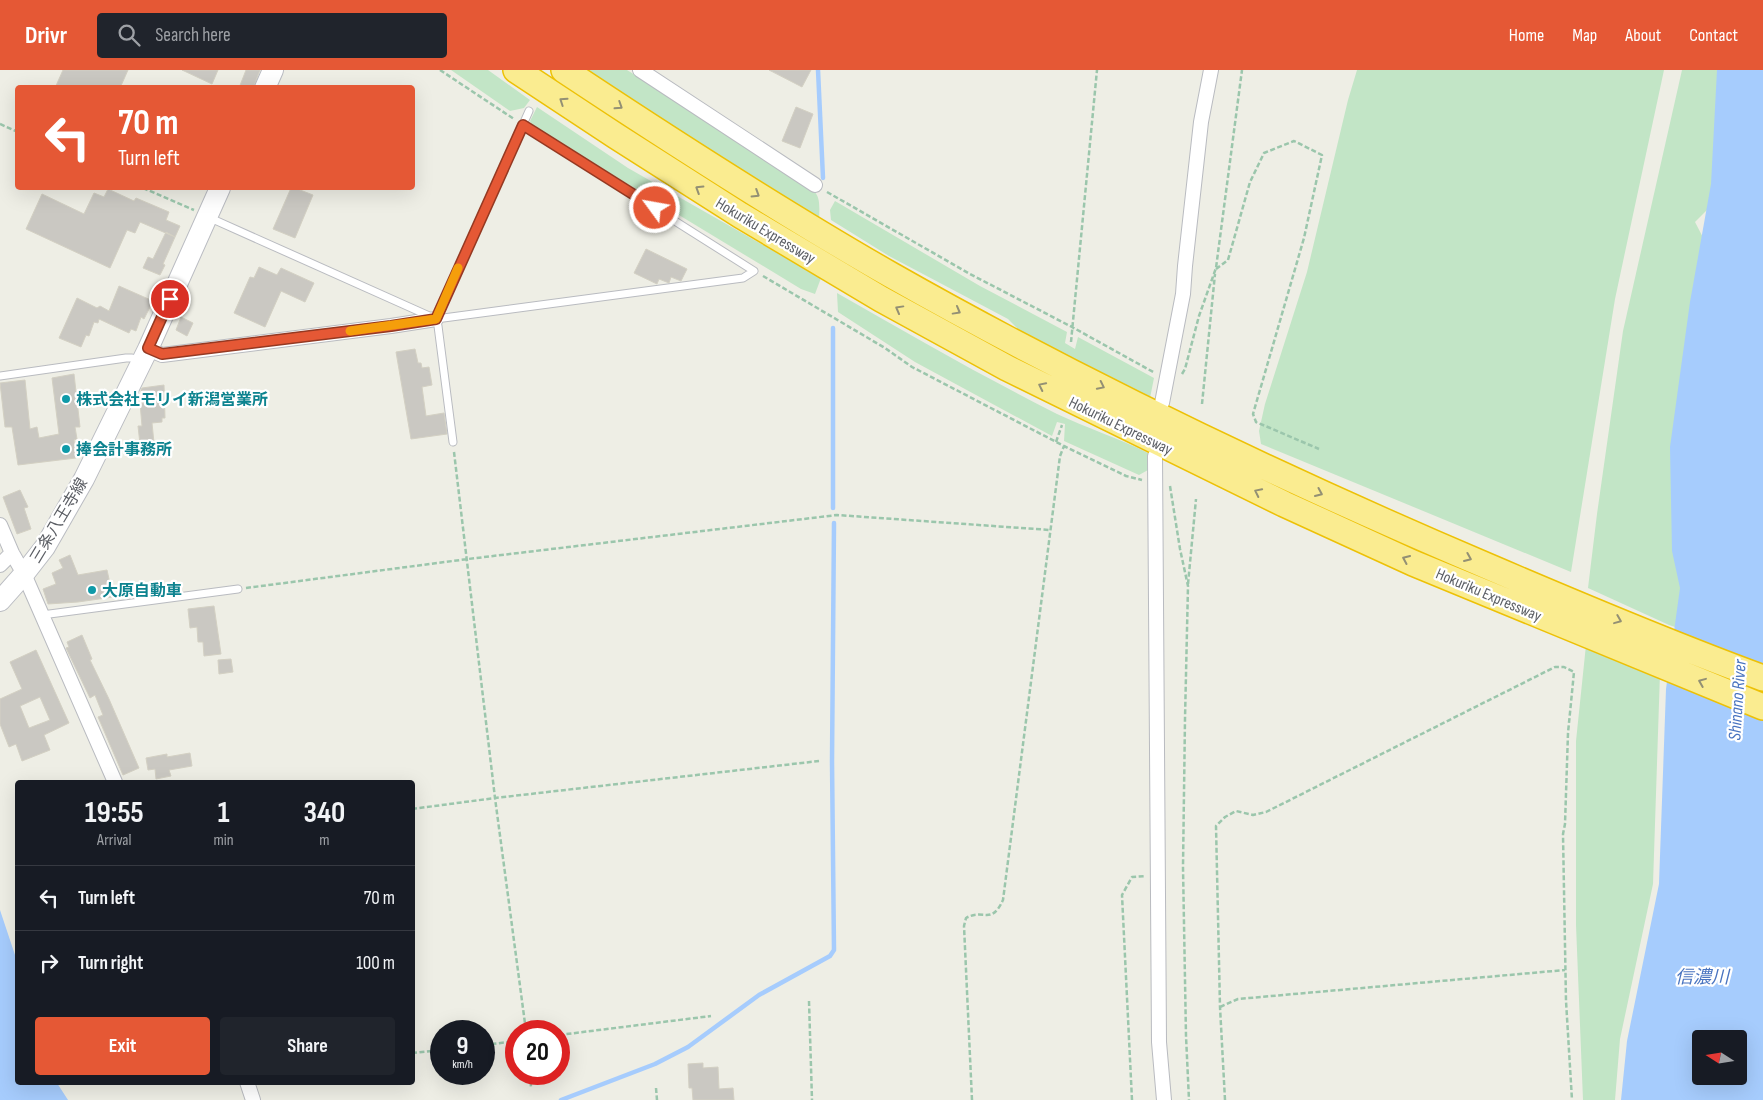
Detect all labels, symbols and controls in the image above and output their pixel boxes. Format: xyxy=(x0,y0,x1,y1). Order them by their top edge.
search box xyxy=(97,13,447,58)
text: Drivr xyxy=(25,21,67,50)
icon: search xyxy=(115,21,143,49)
text: Search here xyxy=(155,24,231,47)
text: Home xyxy=(1509,25,1544,46)
text: Map xyxy=(1572,25,1597,46)
text: About xyxy=(1625,25,1661,46)
text: Contact xyxy=(1689,25,1738,46)
one-way arrow xyxy=(559,98,569,107)
one-way arrow xyxy=(614,100,623,110)
text: 70 m xyxy=(118,102,178,145)
icon: left xyxy=(35,105,100,170)
text: Turn left xyxy=(118,145,180,172)
position arrow xyxy=(628,181,680,233)
one-way arrow xyxy=(696,186,705,196)
one-way arrow xyxy=(750,188,759,198)
street label: Hokuriku Expressway xyxy=(712,194,818,268)
pin xyxy=(149,278,191,320)
icon: arrive xyxy=(156,285,184,313)
one-way arrow xyxy=(895,305,904,315)
one-way arrow xyxy=(951,305,960,315)
one-way arrow xyxy=(1096,380,1105,390)
one-way arrow xyxy=(1038,382,1047,392)
place label: 株式会社モリイ新潟営業所 xyxy=(76,390,268,410)
marker: 株式会社モリイ新潟営業所 xyxy=(60,393,72,405)
street label: Hokuriku Expressway xyxy=(1065,393,1175,460)
place label: 捧会計事務所 xyxy=(76,441,172,460)
marker: 捧会計事務所 xyxy=(60,443,72,455)
street label: 三条八王寺線 xyxy=(26,475,92,567)
one-way arrow xyxy=(1314,486,1323,497)
one-way arrow xyxy=(1254,488,1263,498)
one-way arrow xyxy=(1463,551,1472,562)
one-way arrow xyxy=(1402,555,1411,566)
street label: Hokuriku Expressway xyxy=(1433,565,1544,626)
place label: 大原自動車 xyxy=(102,582,182,601)
marker: 大原自動車 xyxy=(86,584,98,596)
one-way arrow xyxy=(1613,614,1622,625)
water label: Shinano River xyxy=(1724,658,1751,741)
one-way arrow xyxy=(1698,678,1707,688)
text: 19:55 xyxy=(85,795,144,831)
text: 1 xyxy=(218,795,230,831)
text: 340 xyxy=(303,795,345,831)
text: Arrival xyxy=(97,831,131,850)
text: min xyxy=(214,831,234,850)
text: m xyxy=(319,831,329,850)
icon: left xyxy=(35,884,63,912)
text: Turn left xyxy=(78,887,135,910)
text: 70 m xyxy=(364,887,395,910)
icon: right xyxy=(35,949,63,977)
text: Turn right xyxy=(78,952,143,975)
text: 100 m xyxy=(356,952,395,975)
water label: 信濃川 xyxy=(1675,967,1731,988)
button: Exit xyxy=(35,1017,210,1075)
button: Share xyxy=(220,1017,395,1075)
speed limit sign: 20 xyxy=(505,1020,570,1085)
north arrow xyxy=(1692,1030,1748,1085)
map controls xyxy=(1692,1030,1747,1085)
text: 9 xyxy=(457,1031,468,1062)
text: km/h xyxy=(452,1057,473,1072)

